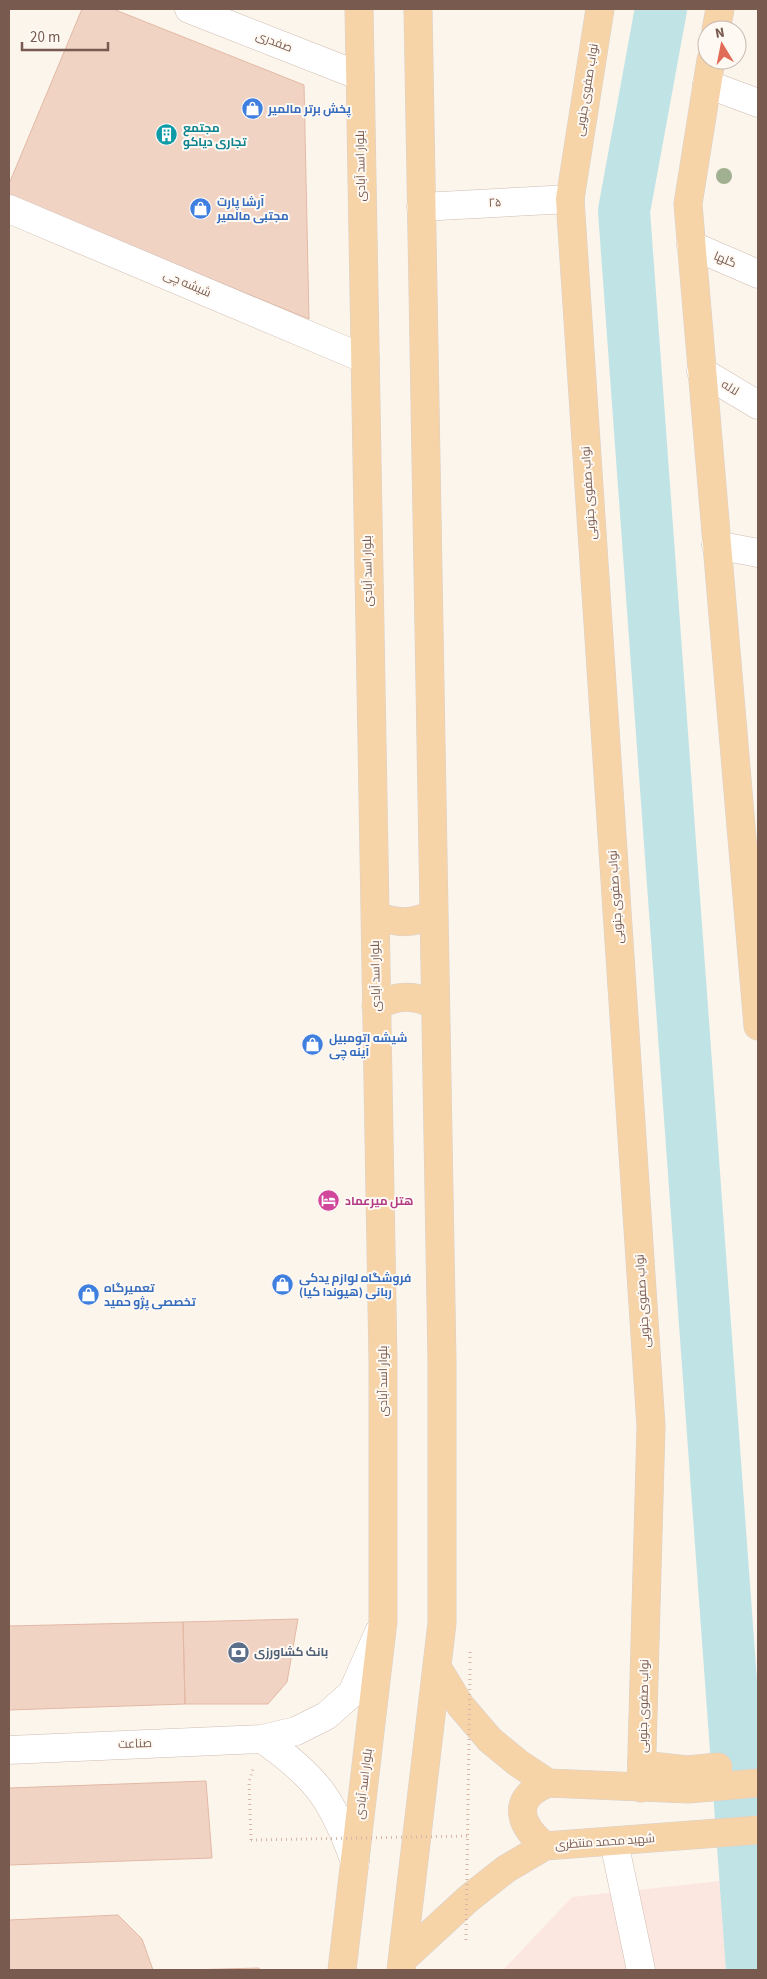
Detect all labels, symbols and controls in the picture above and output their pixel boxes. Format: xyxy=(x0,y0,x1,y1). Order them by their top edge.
scale bar xyxy=(22,20,109,52)
north arrow xyxy=(697,20,747,70)
text: N xyxy=(714,23,726,44)
text: 20 m xyxy=(30,27,60,48)
street label: صفدری xyxy=(253,27,295,57)
street label: نواب صفوی جنوبی xyxy=(571,42,603,138)
shop icon: پخش برتر مالمیر xyxy=(240,97,264,121)
place label: پخش برتر مالمیر xyxy=(267,101,351,118)
place label: مجتمع تجاری دیاکو xyxy=(183,120,247,151)
building icon: مجتمع تجاری دیاکو xyxy=(155,123,179,147)
street label: بلوار اسد آبادی xyxy=(352,130,370,202)
place label: آرشا پارت مجتبی مالمیر xyxy=(216,194,289,225)
street label: ۲۵ xyxy=(488,194,502,212)
shop icon: آرشا پارت مجتبی مالمیر xyxy=(189,197,213,221)
street label: گلها xyxy=(711,248,739,272)
street label: شیشه چی xyxy=(160,266,214,302)
street label: لاله xyxy=(718,376,742,400)
street label: نواب صفوی جنوبی xyxy=(577,446,601,540)
street label: بلوار اسد آبادی xyxy=(359,535,377,607)
street label: نواب صفوی جنوبی xyxy=(604,850,628,944)
street label: بلوار اسد آبادی xyxy=(367,940,385,1012)
place label: شیشه اتومبیل آینه چی xyxy=(329,1030,408,1061)
shop icon: شیشه اتومبیل آینه چی xyxy=(301,1033,325,1057)
hotel icon: هتل میرعماد xyxy=(317,1189,341,1213)
place label: هتل میرعماد xyxy=(345,1193,413,1210)
street label: نواب صفوی جنوبی xyxy=(631,1254,655,1348)
place label: فروشگاه لوازم یدکی ربانی (هیوندا کیا) xyxy=(299,1270,411,1301)
shop icon: فروشگاه لوازم یدکی ربانی (هیوندا کیا) xyxy=(271,1273,295,1297)
place label: تعمیرگاه تخصصی پژو حمید xyxy=(104,1280,196,1311)
shop icon: تعمیرگاه تخصصی پژو حمید xyxy=(76,1283,100,1307)
street label: بلوار اسد آبادی xyxy=(375,1345,392,1417)
bank icon: بانک کشاورزی xyxy=(226,1640,250,1664)
place label: بانک کشاورزی xyxy=(254,1644,328,1661)
street label: نواب صفوی جنوبی xyxy=(635,1659,653,1753)
street label: صناعت xyxy=(118,1735,152,1753)
street label: بلوار اسد آبادی xyxy=(351,1748,377,1820)
street label: شهید محمد منتظری xyxy=(554,1830,656,1854)

